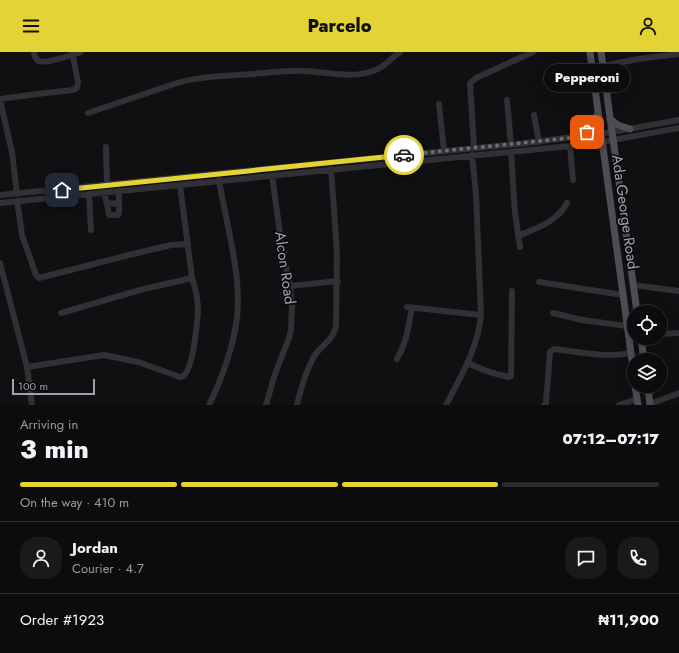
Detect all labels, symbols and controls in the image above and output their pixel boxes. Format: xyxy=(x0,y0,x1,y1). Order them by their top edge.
text: Parcelo xyxy=(307,13,372,39)
icon: menu xyxy=(20,15,42,37)
icon: person xyxy=(637,15,659,37)
callout: Pepperoni xyxy=(544,64,630,92)
text: Pepperoni xyxy=(555,68,619,87)
pin xyxy=(570,115,604,149)
icon: bag xyxy=(576,121,598,143)
courier xyxy=(384,135,424,175)
icon: car xyxy=(393,144,415,166)
street label: Ada George Road xyxy=(606,153,644,271)
pin xyxy=(45,173,79,207)
icon: home xyxy=(51,179,73,201)
street label: Alcon Road xyxy=(269,230,301,306)
map controls xyxy=(627,305,667,393)
button: locate xyxy=(627,305,667,345)
button: layers xyxy=(627,353,667,393)
scale bar xyxy=(12,377,95,396)
text: 100 m xyxy=(18,378,48,394)
text: Arriving in xyxy=(20,415,78,434)
text: 07:12–07:17 xyxy=(563,428,659,450)
text: 3 min xyxy=(20,430,89,468)
text: On the way · 410 m xyxy=(20,493,129,512)
button: person xyxy=(20,537,62,579)
text: Jordan xyxy=(72,537,118,559)
button: chat xyxy=(565,537,607,579)
button: phone xyxy=(617,537,659,579)
text: Courier · 4.7 xyxy=(72,559,144,578)
text: Order #1923 xyxy=(20,609,104,631)
text: ₦11,900 xyxy=(598,609,659,631)

